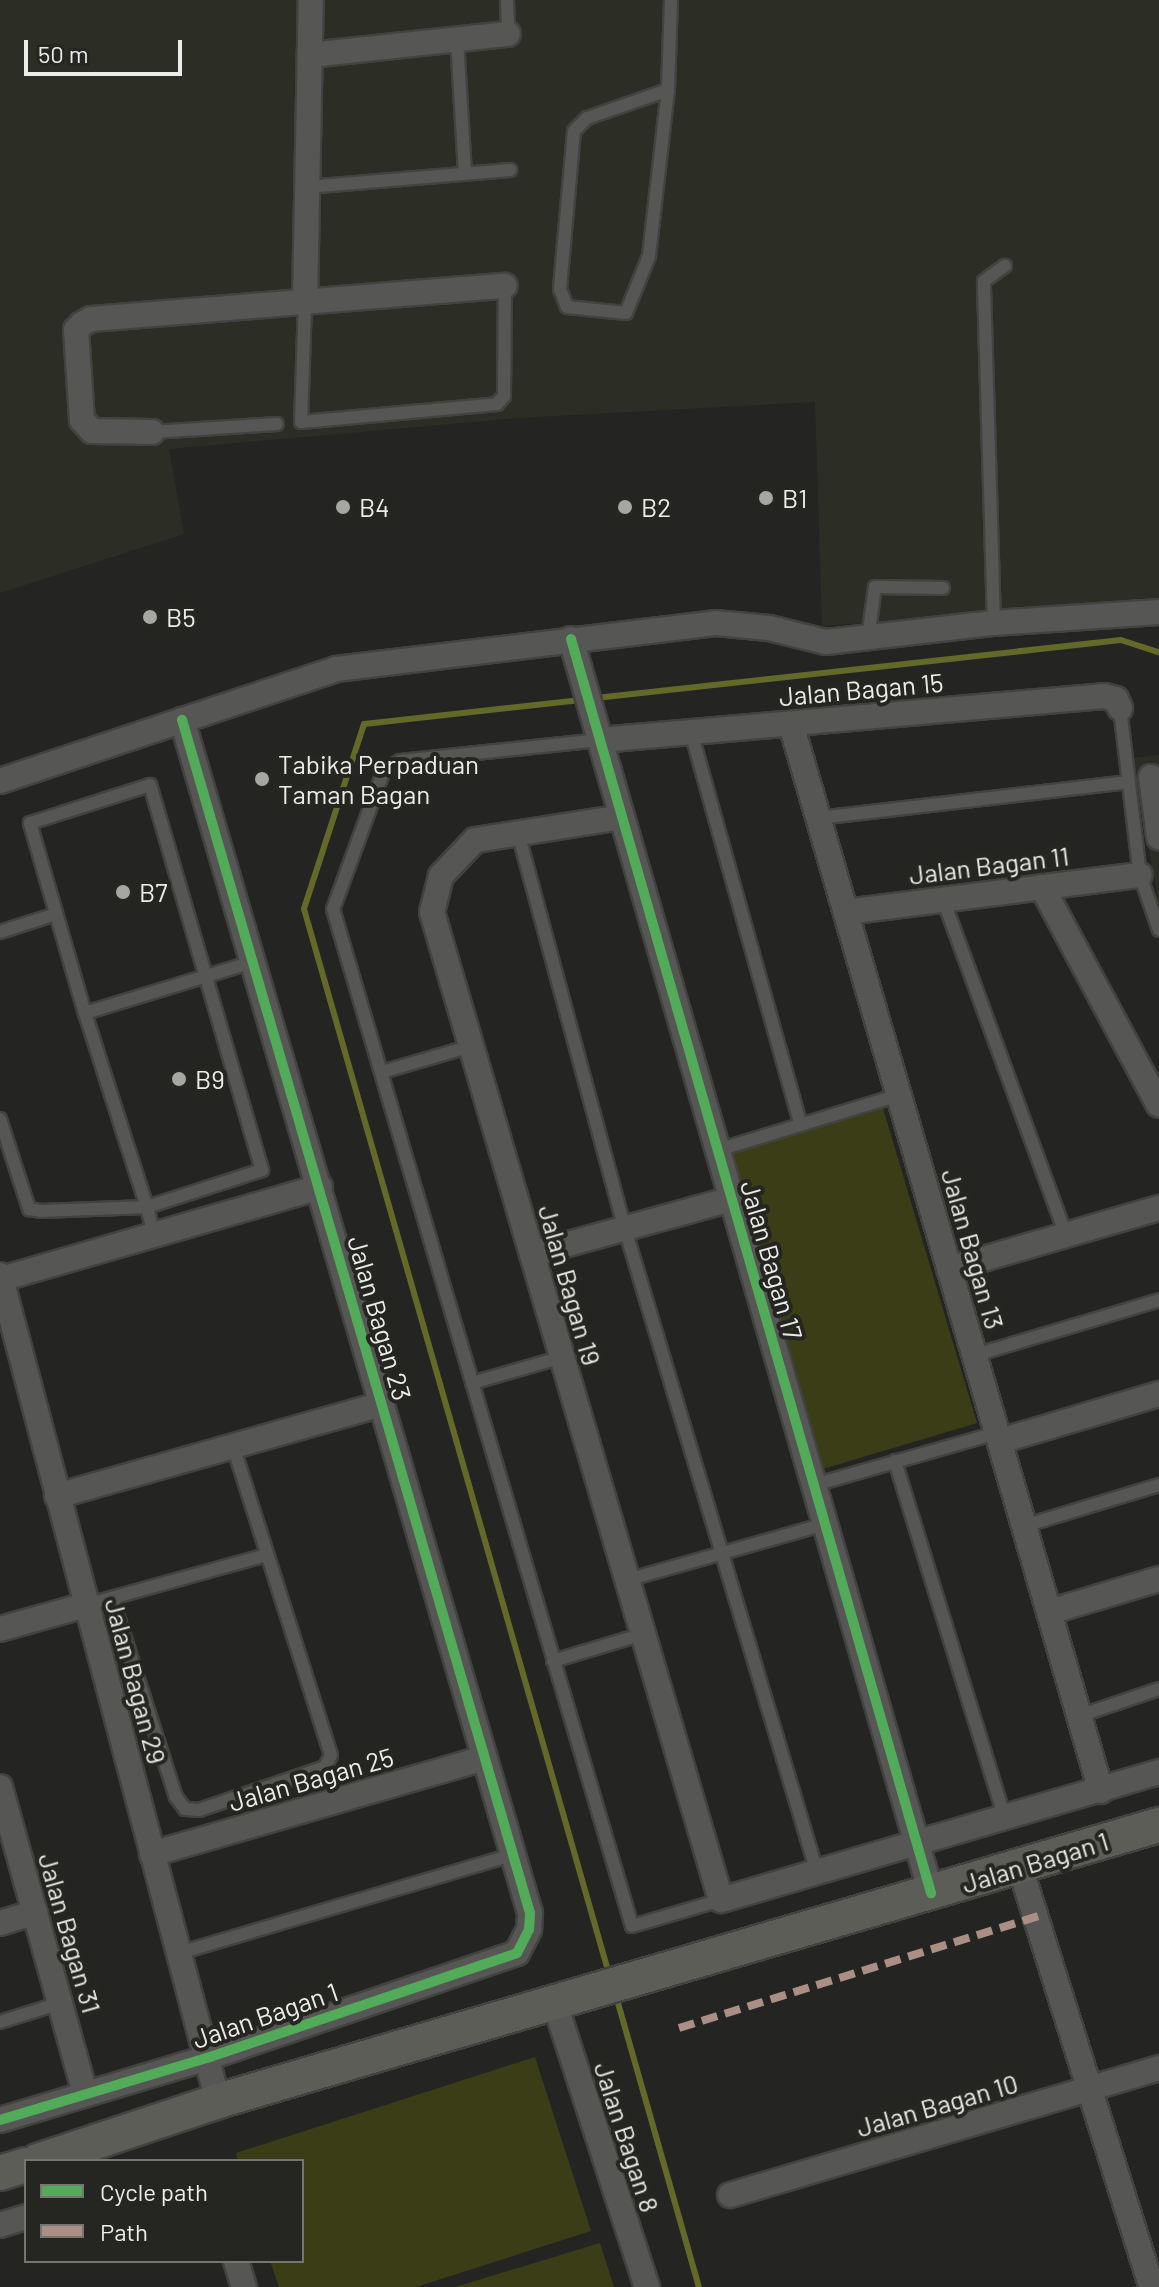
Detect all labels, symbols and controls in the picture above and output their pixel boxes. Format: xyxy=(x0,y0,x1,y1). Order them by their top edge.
scale bar xyxy=(28,24,186,74)
text: 50 m xyxy=(38,39,89,68)
place label: B1 xyxy=(782,482,807,514)
marker: B1 xyxy=(757,489,775,507)
place label: B4 xyxy=(359,491,390,523)
place label: B2 xyxy=(641,491,671,523)
marker: B4 xyxy=(334,498,352,516)
marker: B2 xyxy=(616,498,634,516)
place label: B5 xyxy=(166,601,196,633)
marker: B5 xyxy=(141,608,159,626)
street label: Jalan Bagan 15 xyxy=(777,666,945,712)
place label: Tabika Perpaduan Taman Bagan xyxy=(278,748,479,810)
marker: Tabika Perpaduan Taman Bagan xyxy=(253,770,271,788)
street label: Jalan Bagan 11 xyxy=(907,840,1071,890)
place label: B7 xyxy=(139,876,168,908)
marker: B7 xyxy=(114,883,132,901)
place label: B9 xyxy=(195,1063,225,1095)
marker: B9 xyxy=(170,1070,188,1088)
street label: Jalan Bagan 13 xyxy=(935,1165,1011,1333)
street label: Jalan Bagan 17 xyxy=(734,1177,810,1343)
street label: Jalan Bagan 19 xyxy=(532,1201,608,1369)
street label: Jalan Bagan 23 xyxy=(342,1232,418,1404)
street label: Jalan Bagan 29 xyxy=(99,1595,173,1767)
street label: Jalan Bagan 25 xyxy=(225,1741,397,1817)
street label: Jalan Bagan 1 xyxy=(958,1825,1112,1899)
street label: Jalan Bagan 31 xyxy=(32,1849,108,2017)
street label: Jalan Bagan 1 xyxy=(188,1976,342,2054)
street label: Jalan Bagan 8 xyxy=(588,2058,666,2216)
street label: Jalan Bagan 10 xyxy=(853,2067,1021,2143)
legend xyxy=(24,2159,304,2263)
text: Cycle path xyxy=(100,2177,208,2206)
text: Path xyxy=(100,2217,148,2246)

